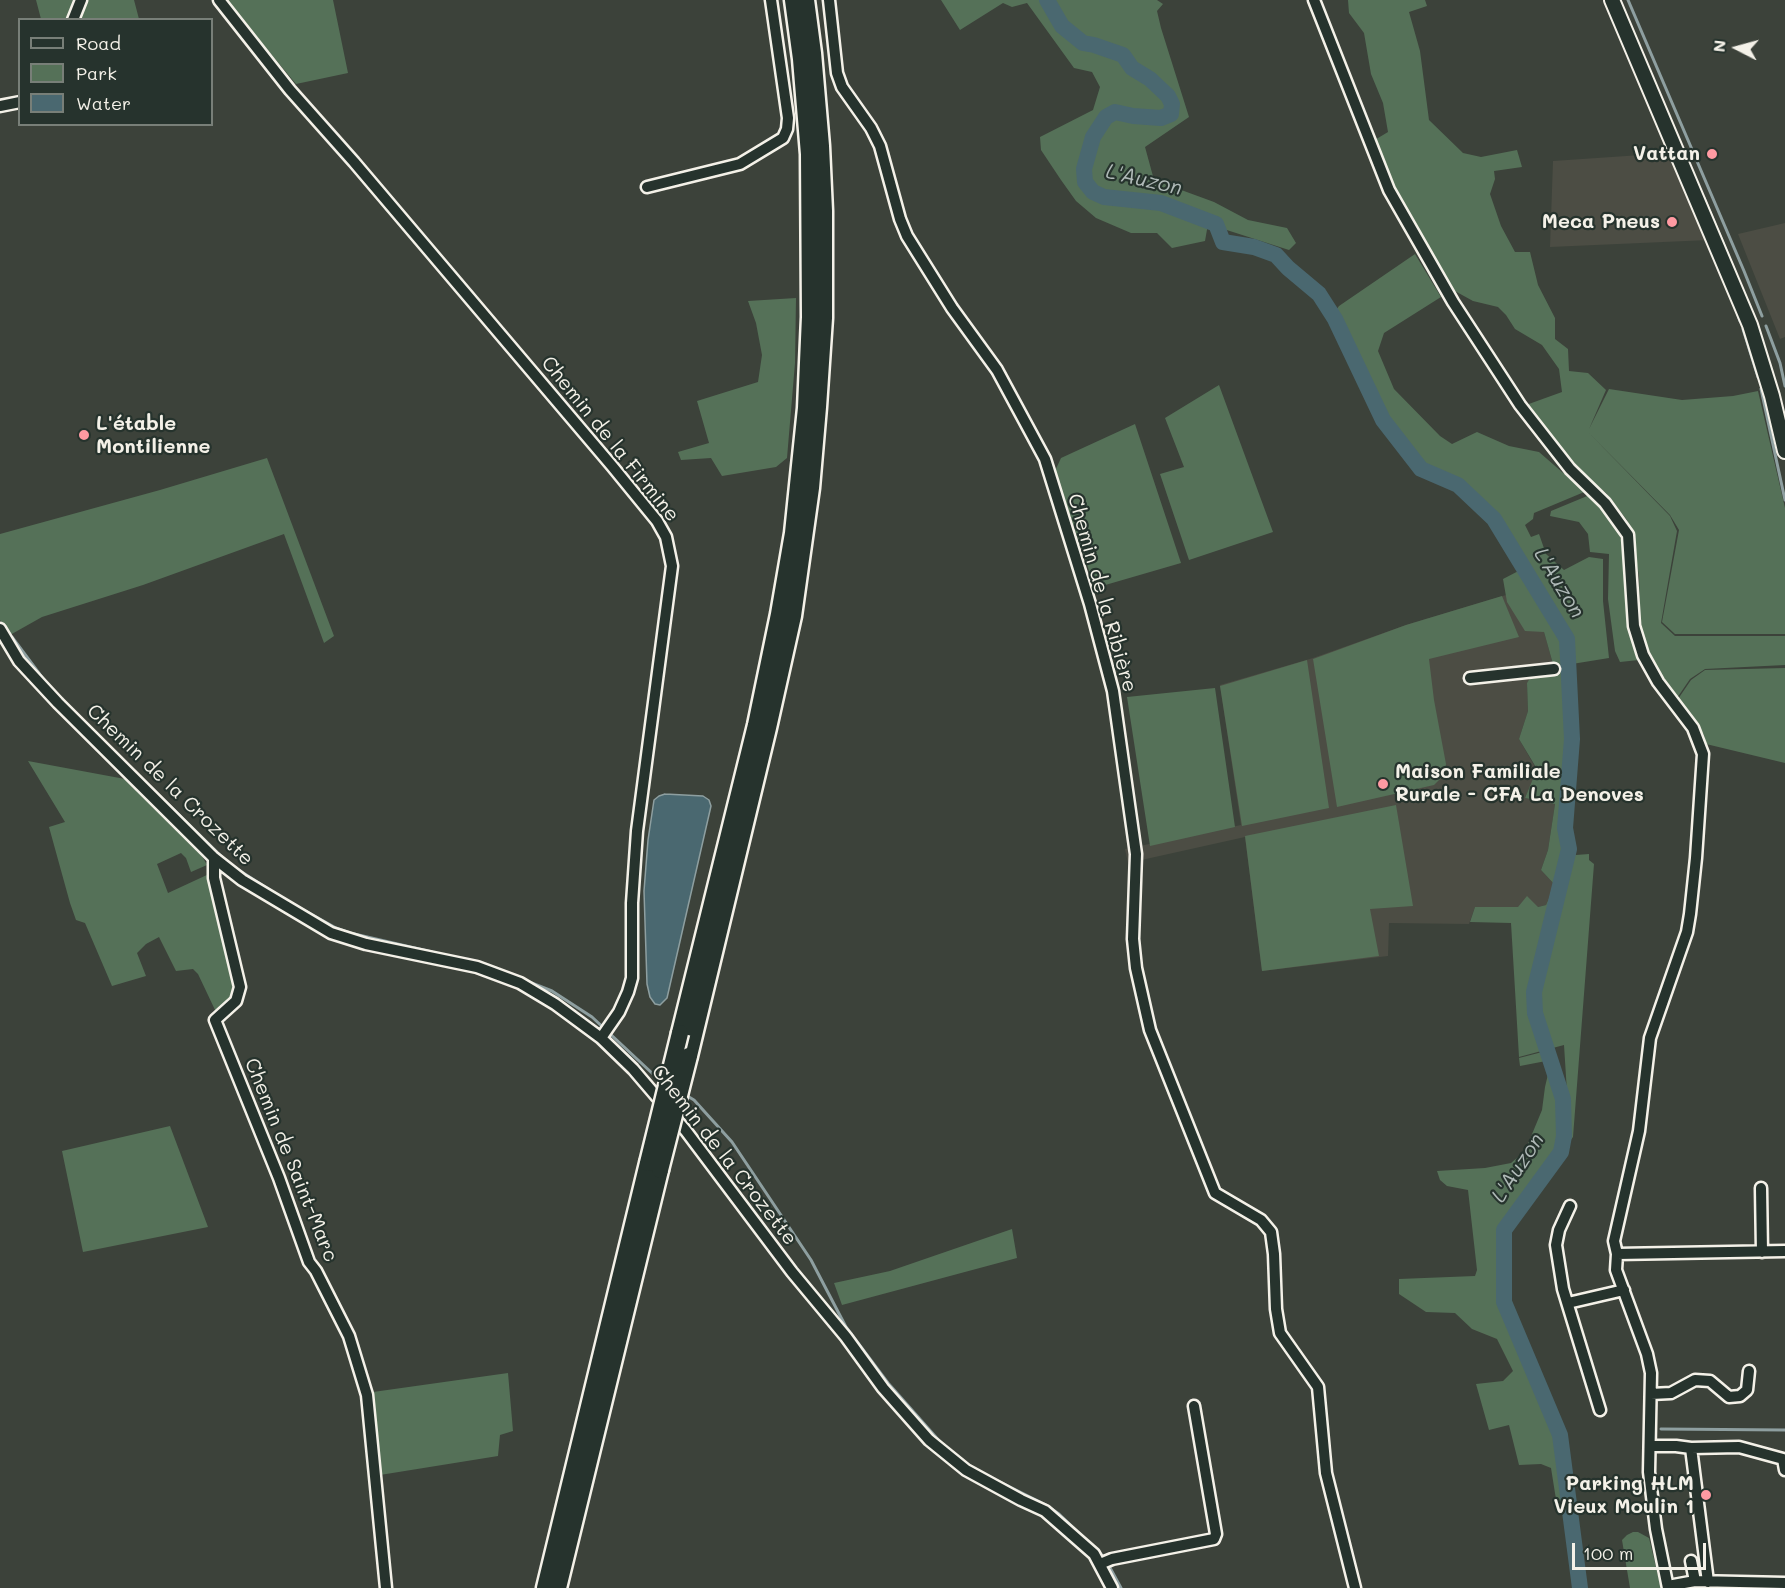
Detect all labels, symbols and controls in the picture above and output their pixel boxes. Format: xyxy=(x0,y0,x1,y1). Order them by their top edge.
legend xyxy=(18,18,213,126)
north arrow xyxy=(1707,18,1767,78)
text: Road xyxy=(76,31,121,55)
text: N xyxy=(1708,39,1730,53)
text: Park xyxy=(76,61,117,85)
text: Water xyxy=(76,91,131,115)
place label: Vattan xyxy=(1633,142,1700,166)
marker: Vattan xyxy=(1705,147,1719,161)
water label: L'Auzon xyxy=(1103,159,1185,201)
place label: Meca Pneus xyxy=(1542,210,1660,234)
marker: Meca Pneus xyxy=(1665,215,1679,229)
street label: Chemin de la Firmine xyxy=(536,352,684,526)
place label: L'étable Montilienne xyxy=(96,412,210,459)
marker: L'étable Montilienne xyxy=(77,428,91,442)
street label: Chemin de la Ribière xyxy=(1062,491,1142,695)
water label: L'Auzon xyxy=(1528,543,1590,623)
street label: Chemin de la Crozette xyxy=(82,699,258,871)
place label: Maison Familiale Rurale - CFA La Denoves xyxy=(1395,760,1644,807)
marker: Maison Familiale Rurale - CFA La Denoves xyxy=(1376,777,1390,791)
street label: Chemin de Saint-Marc xyxy=(239,1055,343,1265)
street label: Chemin de la Crozette xyxy=(646,1060,802,1250)
water label: L'Auzon xyxy=(1486,1129,1550,1207)
place label: Parking HLM Vieux Moulin 1 xyxy=(1553,1472,1694,1519)
marker: Parking HLM Vieux Moulin 1 xyxy=(1699,1488,1713,1502)
scale bar xyxy=(1575,1531,1708,1569)
text: 100 m xyxy=(1583,1541,1633,1565)

